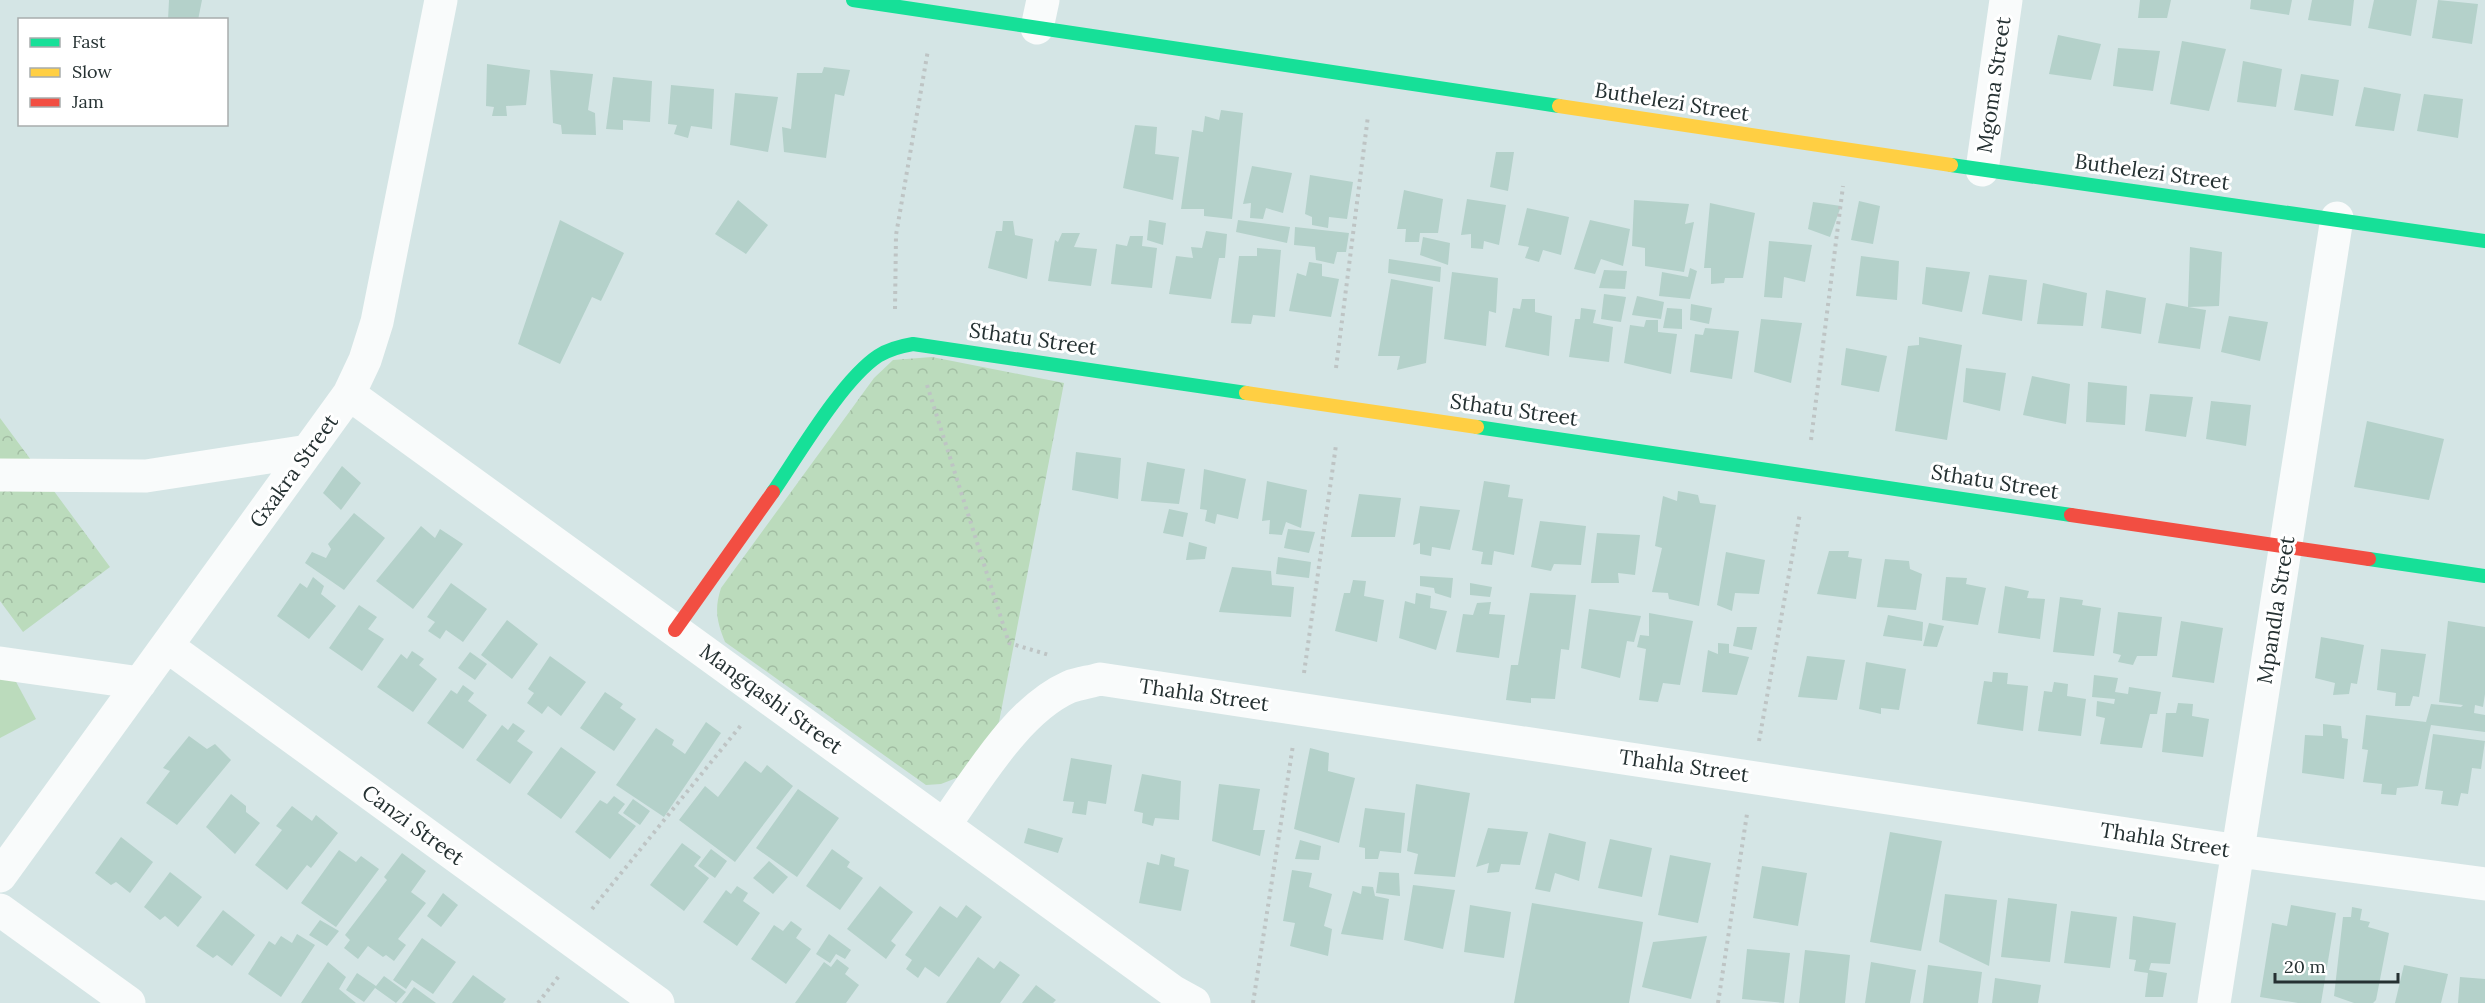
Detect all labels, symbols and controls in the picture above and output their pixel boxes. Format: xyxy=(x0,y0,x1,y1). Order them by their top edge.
street label: Mgoma Street xyxy=(1971,14,2017,155)
legend xyxy=(18,18,228,126)
text: Fast xyxy=(72,30,106,53)
text: Slow xyxy=(72,60,112,83)
street label: Buthelezi Street xyxy=(1593,76,1752,127)
text: Jam xyxy=(71,90,104,113)
street label: Buthelezi Street xyxy=(2073,147,2232,196)
street label: Sthatu Street xyxy=(967,316,1100,361)
street label: Sthatu Street xyxy=(1448,387,1581,432)
street label: Gxakra Street xyxy=(243,408,344,533)
street label: Sthatu Street xyxy=(1929,458,2062,505)
street label: Mpandla Street xyxy=(2250,533,2301,686)
street label: Mangqashi Street xyxy=(694,638,849,760)
street label: Thahla Street xyxy=(1137,672,1272,717)
street label: Thahla Street xyxy=(1617,743,1752,788)
street label: Canzi Street xyxy=(357,778,470,871)
street label: Thahla Street xyxy=(2098,816,2233,863)
scale bar xyxy=(2275,946,2398,984)
text: 20 m xyxy=(2284,955,2326,978)

